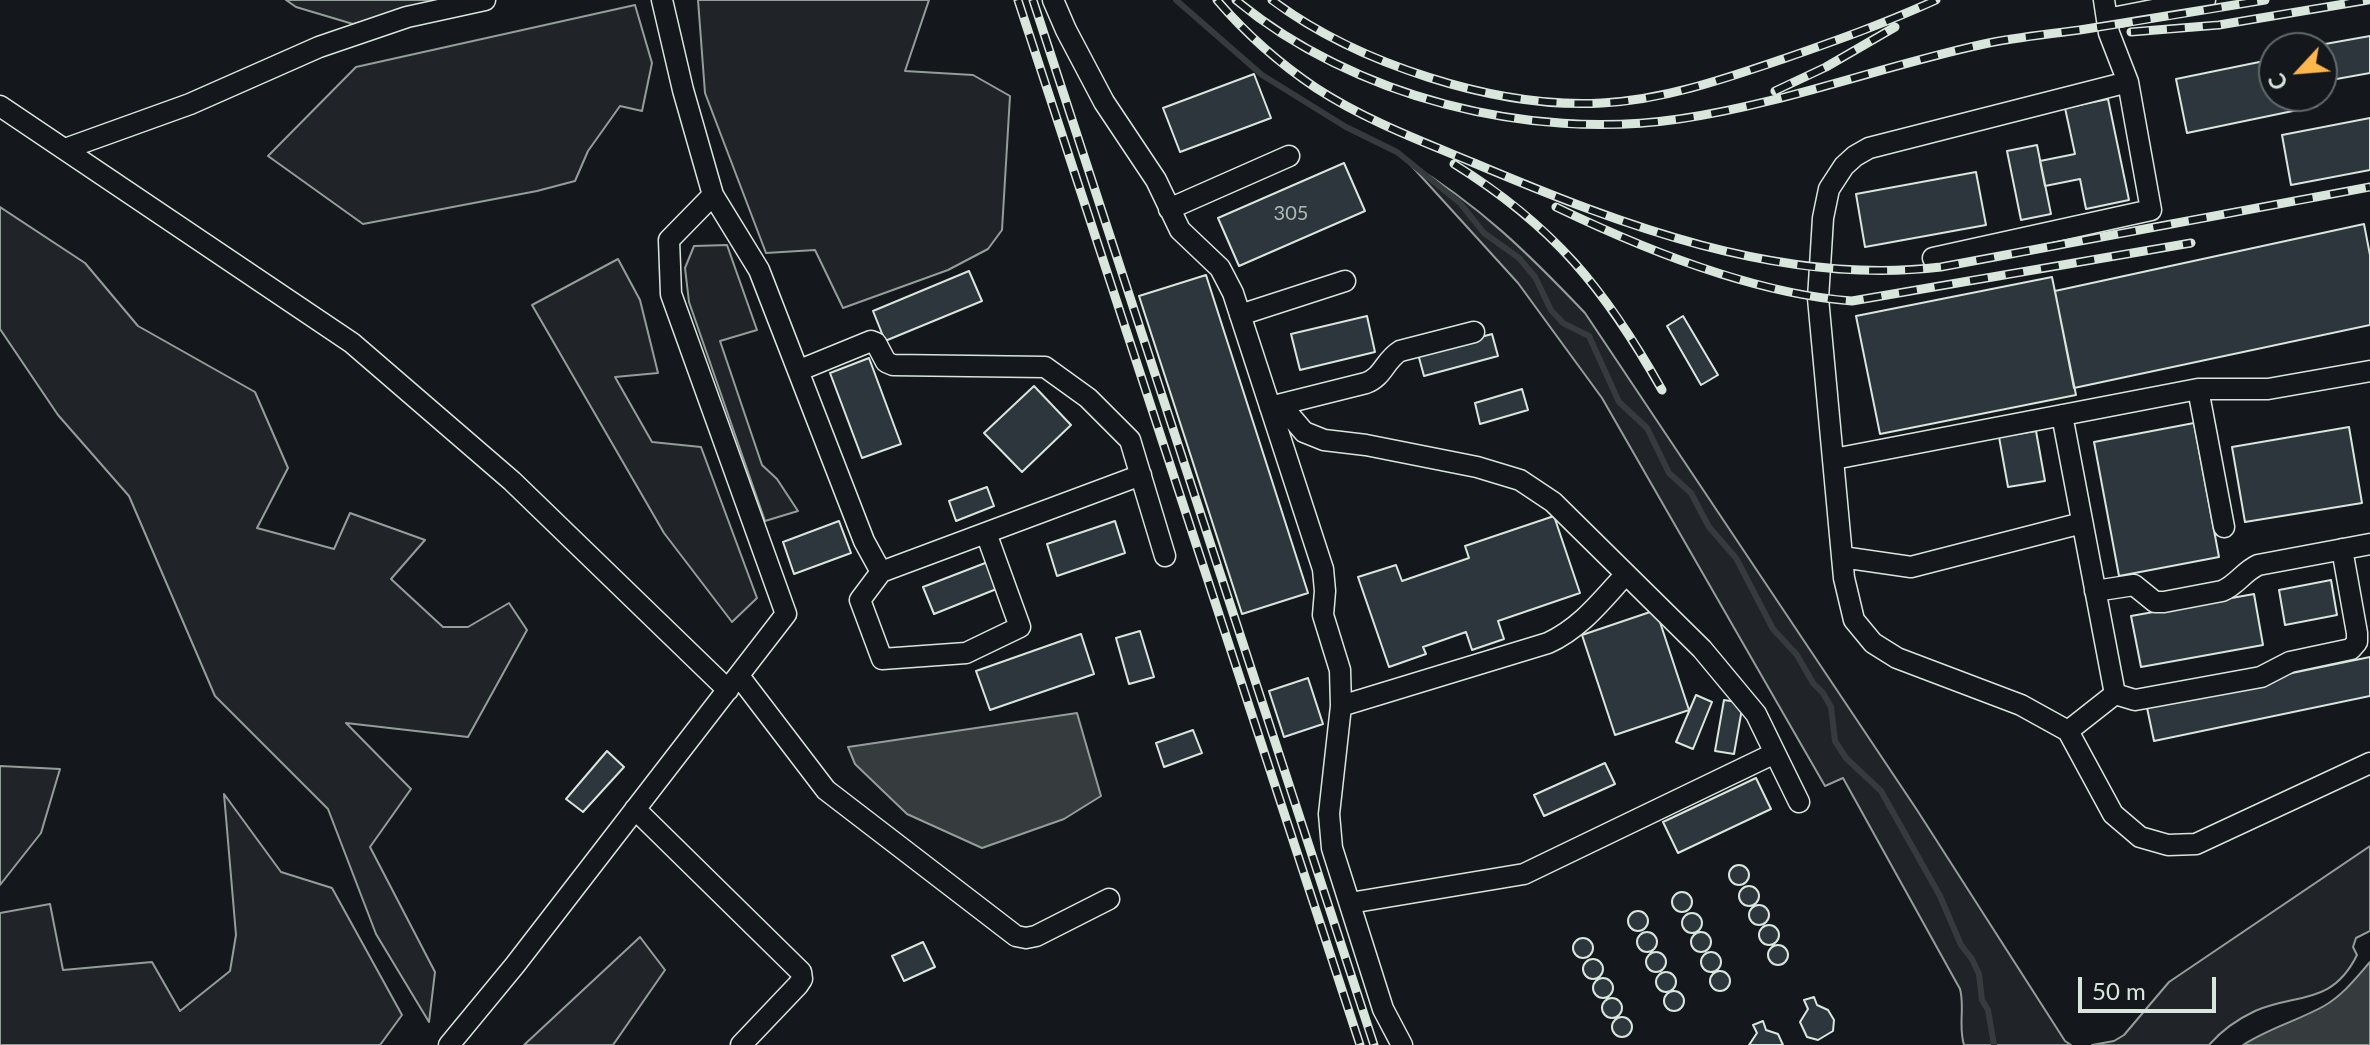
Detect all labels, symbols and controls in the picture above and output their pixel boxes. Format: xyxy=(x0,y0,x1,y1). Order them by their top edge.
north arrow xyxy=(2258,32,2338,112)
text: С xyxy=(2262,69,2293,94)
house number: 305 xyxy=(1274,202,1308,226)
scale bar xyxy=(2082,961,2220,1011)
text: 50 m xyxy=(2092,976,2146,1005)

